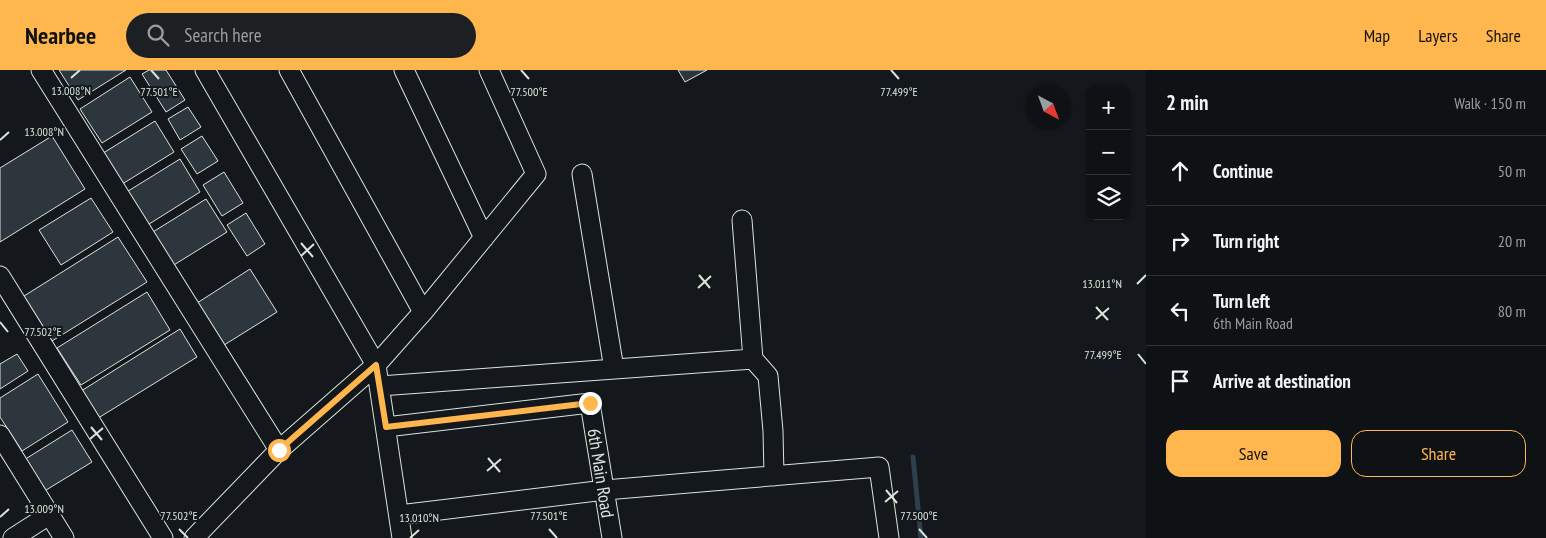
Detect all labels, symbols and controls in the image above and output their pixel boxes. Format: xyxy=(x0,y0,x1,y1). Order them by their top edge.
search box xyxy=(126,13,476,58)
text: Nearbee xyxy=(25,20,96,51)
icon: search xyxy=(144,21,172,49)
text: Search here xyxy=(184,23,262,47)
text: Map xyxy=(1364,24,1390,47)
text: Layers xyxy=(1418,24,1458,47)
text: Share xyxy=(1486,24,1521,47)
text: 13.008°N xyxy=(51,83,91,98)
text: 77.501°E xyxy=(140,84,178,99)
text: 77.500°E xyxy=(510,84,548,99)
text: 77.499°E xyxy=(880,84,918,99)
north arrow xyxy=(1026,85,1071,130)
map controls xyxy=(1086,85,1131,220)
button: + xyxy=(1086,85,1131,130)
text: 2 min xyxy=(1166,89,1208,116)
text: Walk · 150 m xyxy=(1454,93,1526,113)
text: 13.008°N xyxy=(24,124,64,139)
button: − xyxy=(1086,130,1131,175)
icon: ahead xyxy=(1166,157,1194,185)
text: Continue xyxy=(1213,159,1273,183)
text: 50 m xyxy=(1498,161,1526,181)
button: layers xyxy=(1086,175,1131,220)
icon: right xyxy=(1166,227,1194,255)
text: Turn right xyxy=(1213,229,1279,253)
text: 20 m xyxy=(1498,231,1526,251)
text: 13.011°N xyxy=(1082,276,1122,291)
text: Turn left xyxy=(1213,289,1270,313)
icon: left xyxy=(1166,297,1194,325)
text: 80 m xyxy=(1498,301,1526,321)
text: 6th Main Road xyxy=(1213,313,1293,333)
text: 77.502°E xyxy=(24,324,62,339)
text: 77.499°E xyxy=(1084,347,1122,362)
icon: arrive xyxy=(1166,367,1194,395)
text: Arrive at destination xyxy=(1213,369,1351,393)
route end xyxy=(579,392,602,415)
street label: 6th Main Road xyxy=(583,427,619,519)
button: Save xyxy=(1166,430,1341,477)
button: Share xyxy=(1351,430,1526,477)
route start xyxy=(268,439,291,462)
text: 13.009°N xyxy=(24,501,64,516)
text: 77.502°E xyxy=(160,508,198,523)
text: 77.501°E xyxy=(530,508,568,523)
text: 77.500°E xyxy=(900,508,938,523)
text: 13.010°N xyxy=(399,510,439,525)

